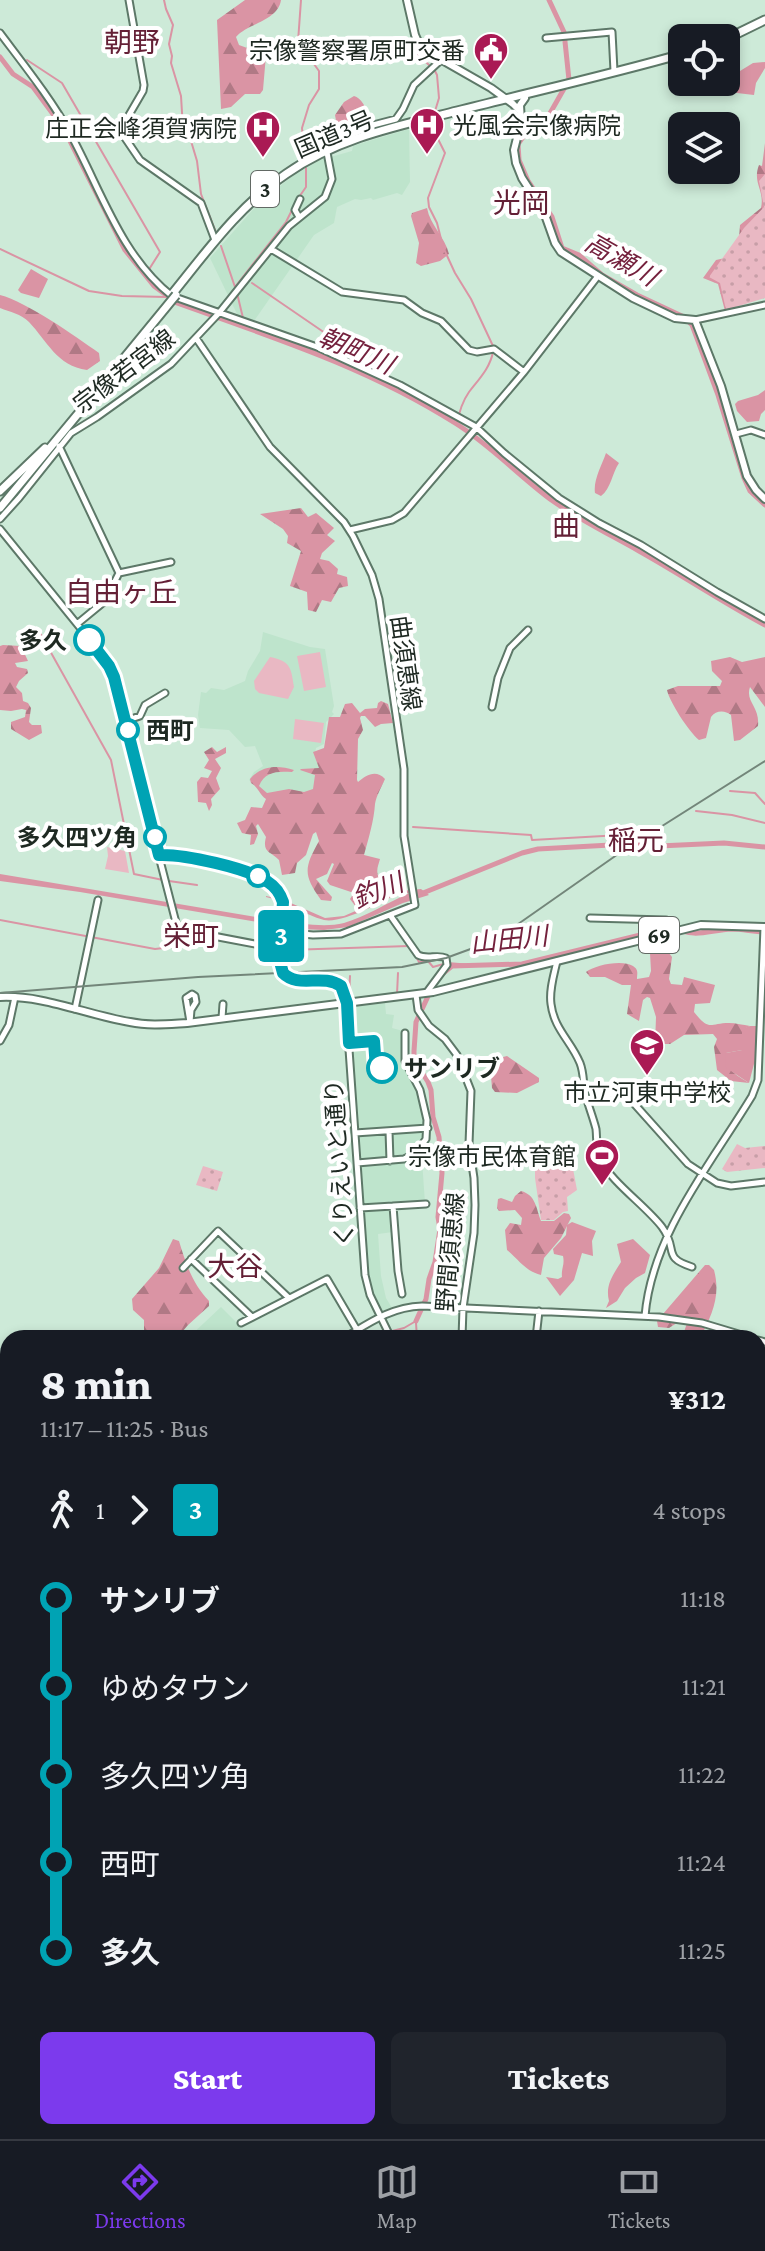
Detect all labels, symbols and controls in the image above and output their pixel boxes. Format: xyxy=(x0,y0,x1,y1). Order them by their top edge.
map controls xyxy=(668,24,740,184)
button: locate xyxy=(668,24,740,96)
district label: 朝野 xyxy=(104,27,160,58)
public building icon: 宗像警察署原町交番 xyxy=(472,31,510,81)
place label: 宗像警察署原町交番 xyxy=(249,37,465,64)
street label: 国道3号 xyxy=(290,105,378,163)
hospital icon: 光風会宗像病院 xyxy=(408,106,446,156)
hospital icon: 庄正会峰須賀病院 xyxy=(244,109,282,159)
place label: 光風会宗像病院 xyxy=(453,112,621,139)
button: layers xyxy=(668,112,740,184)
place label: 庄正会峰須賀病院 xyxy=(45,115,237,142)
road number: 3 xyxy=(251,171,279,207)
district label: 光岡 xyxy=(493,188,549,219)
water label: 高瀬川 xyxy=(580,228,665,294)
water label: 朝町川 xyxy=(314,322,400,381)
street label: 宗像若宮線 xyxy=(68,324,180,418)
district label: 曲 xyxy=(552,511,580,542)
district label: 自由ヶ丘 xyxy=(65,577,177,608)
street label: 曲須恵線 xyxy=(386,614,426,712)
marker: 多久 xyxy=(74,625,104,655)
place label: 多久 xyxy=(19,627,67,654)
place label: 西町 xyxy=(146,717,194,744)
marker: 西町 xyxy=(117,719,139,741)
place label: 多久四ツ角 xyxy=(17,824,137,851)
district label: 稲元 xyxy=(608,825,664,856)
marker: 多久四ツ角 xyxy=(144,826,166,848)
unlabelled marker xyxy=(247,865,269,887)
water label: 釣川 xyxy=(348,867,410,914)
line badge: 3 xyxy=(255,910,307,962)
road number: 69 xyxy=(639,917,679,953)
text: 3 xyxy=(274,920,288,951)
district label: 栄町 xyxy=(163,921,219,952)
water label: 山田川 xyxy=(469,921,552,958)
school or university icon: 市立河東中学校 xyxy=(628,1027,666,1077)
marker: サンリブ xyxy=(367,1053,397,1083)
place label: サンリブ xyxy=(404,1055,500,1082)
street label: くりえいと通り xyxy=(320,1078,358,1248)
place label: 市立河東中学校 xyxy=(563,1079,731,1106)
sports icon: 宗像市民体育館 xyxy=(583,1137,621,1187)
place label: 宗像市民体育館 xyxy=(408,1143,576,1170)
street label: 野間須恵線 xyxy=(431,1191,469,1313)
district label: 大谷 xyxy=(207,1251,263,1282)
text: 8 min xyxy=(40,1360,152,1408)
text: ¥312 xyxy=(669,1382,726,1415)
text: 11:17 – 11:25 · Bus xyxy=(40,1414,208,1443)
icon: walk xyxy=(40,1488,84,1532)
icon: forward xyxy=(117,1488,161,1532)
text: 3 xyxy=(189,1494,202,1525)
text: 1 xyxy=(96,1496,105,1525)
text: 4 stops xyxy=(652,1496,726,1525)
text: サンリブ xyxy=(100,1584,220,1617)
text: 11:18 xyxy=(680,1584,726,1613)
text: ゆめタウン xyxy=(100,1672,250,1705)
text: 11:21 xyxy=(682,1672,726,1701)
text: 多久四ツ角 xyxy=(100,1760,250,1793)
text: 11:22 xyxy=(678,1760,726,1789)
text: 西町 xyxy=(100,1848,160,1881)
text: 11:24 xyxy=(677,1848,726,1877)
text: 多久 xyxy=(100,1936,160,1969)
text: 11:25 xyxy=(678,1936,726,1965)
button: Start xyxy=(40,2032,375,2124)
button: Tickets xyxy=(391,2032,726,2124)
tab: Directions xyxy=(95,2160,186,2233)
tab: Map xyxy=(375,2160,419,2233)
tab: Tickets xyxy=(608,2160,670,2233)

